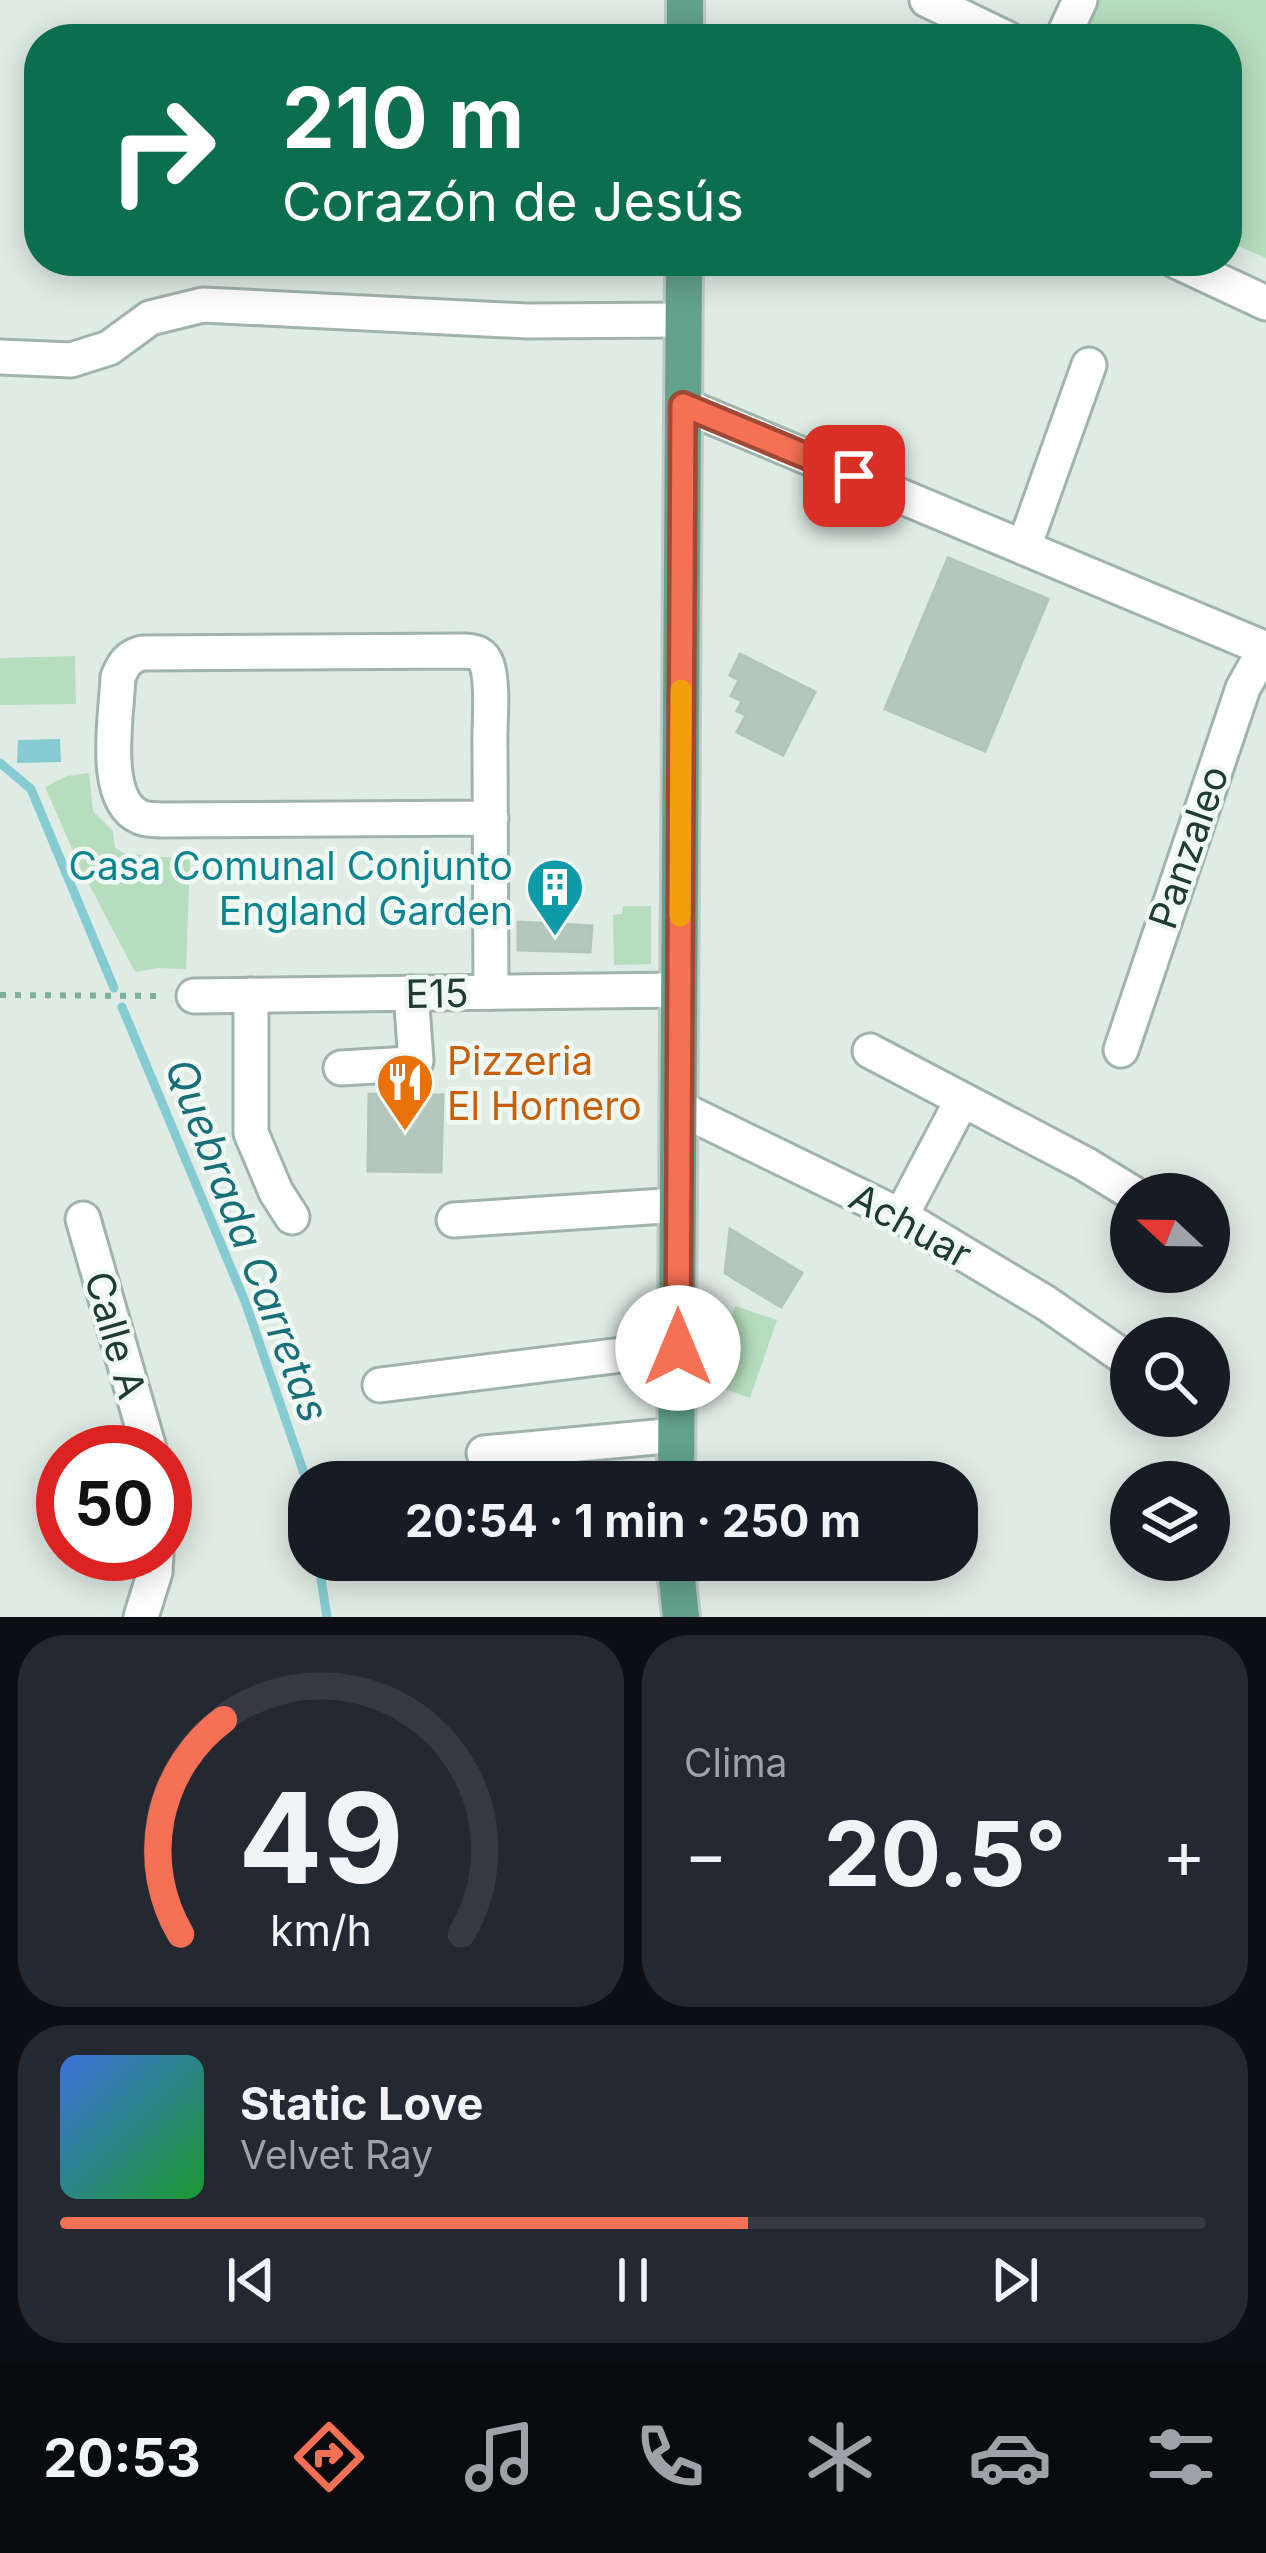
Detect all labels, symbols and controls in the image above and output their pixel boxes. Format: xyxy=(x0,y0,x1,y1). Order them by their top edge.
text: 210 m xyxy=(282,67,524,168)
icon: right xyxy=(84,72,240,228)
text: Corazón de Jesús xyxy=(282,169,744,234)
pin xyxy=(803,425,905,527)
icon: arrive xyxy=(821,443,887,509)
street label: Panzaleo xyxy=(1138,760,1238,934)
place label: Casa Comunal Conjunto England Garden xyxy=(68,842,513,934)
building icon: Casa Comunal Conjunto England Garden xyxy=(524,856,586,938)
street label: E15 xyxy=(405,969,469,1017)
place label: Pizzeria El Hornero xyxy=(447,1037,642,1129)
water label: Quebrada Carretas xyxy=(155,1051,341,1429)
restaurant icon: Pizzeria El Hornero xyxy=(374,1051,436,1133)
street label: Achuar xyxy=(842,1172,980,1278)
north arrow xyxy=(1110,1173,1230,1293)
map controls xyxy=(1110,1173,1230,1581)
street label: Calle A xyxy=(76,1266,156,1404)
position arrow xyxy=(615,1285,741,1411)
button: search xyxy=(1110,1317,1230,1437)
speed limit sign: 50 xyxy=(36,1425,192,1581)
button: layers xyxy=(1110,1461,1230,1581)
text: 20:54 · 1 min · 250 m xyxy=(405,1493,861,1548)
text: Clima xyxy=(684,1739,787,1786)
text: 49 xyxy=(238,1762,404,1913)
text: 20.5° xyxy=(824,1799,1066,1908)
text: − xyxy=(684,1814,728,1894)
text: + xyxy=(1162,1814,1206,1894)
text: km/h xyxy=(270,1904,372,1956)
text: Static Love xyxy=(240,2076,483,2131)
text: Velvet Ray xyxy=(240,2131,433,2178)
icon: previous xyxy=(218,2247,284,2313)
icon: pause xyxy=(600,2247,666,2313)
icon: next xyxy=(982,2247,1048,2313)
icon: directions xyxy=(287,2415,371,2499)
icon: music xyxy=(458,2415,542,2499)
icon: phone xyxy=(628,2415,712,2499)
icon: climate xyxy=(798,2415,882,2499)
icon: car xyxy=(968,2415,1052,2499)
icon: filters xyxy=(1139,2415,1223,2499)
text: 20:53 xyxy=(43,2425,201,2490)

